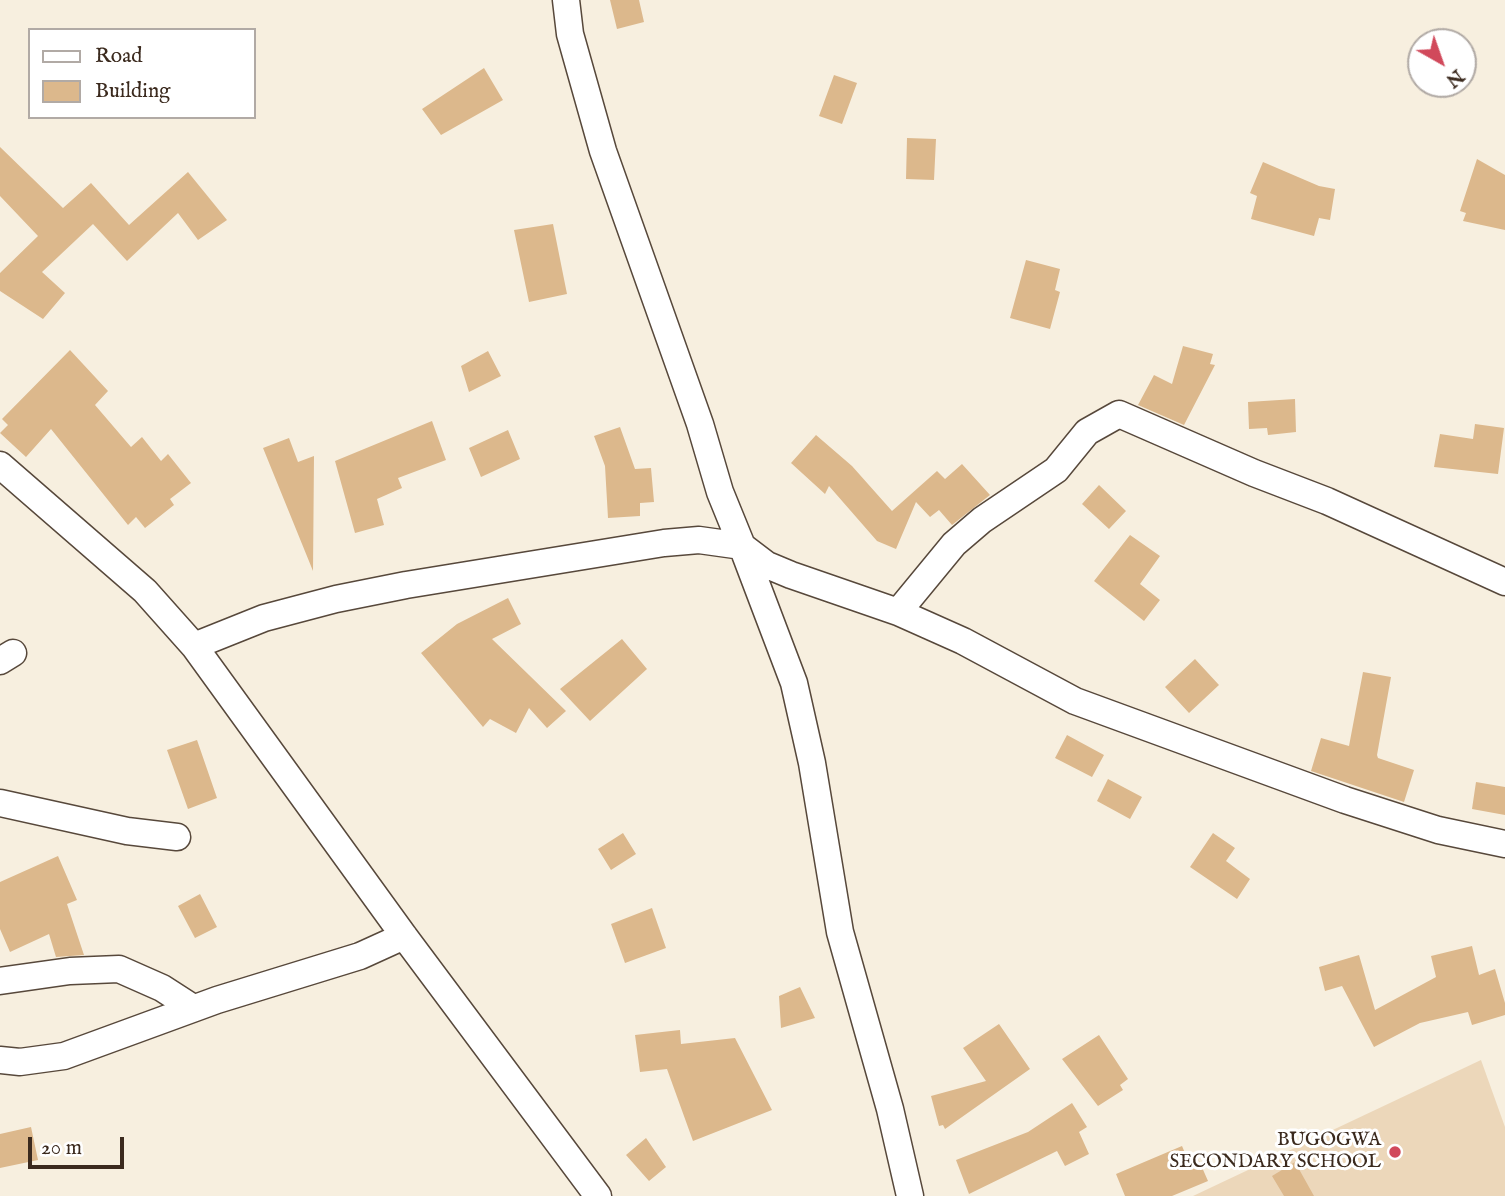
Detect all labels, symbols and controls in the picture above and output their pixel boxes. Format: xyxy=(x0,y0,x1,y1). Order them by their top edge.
legend xyxy=(28,28,256,119)
north arrow xyxy=(1407,28,1477,98)
text: Road xyxy=(95,43,142,70)
text: N xyxy=(1440,63,1468,92)
text: Building xyxy=(95,78,170,105)
scale bar xyxy=(32,1122,128,1166)
place label: BUGOGWA SECONDARY SCHOOL xyxy=(1169,1130,1381,1174)
text: 20 m xyxy=(41,1135,82,1162)
marker: BUGOGWA SECONDARY SCHOOL xyxy=(1387,1144,1403,1160)

